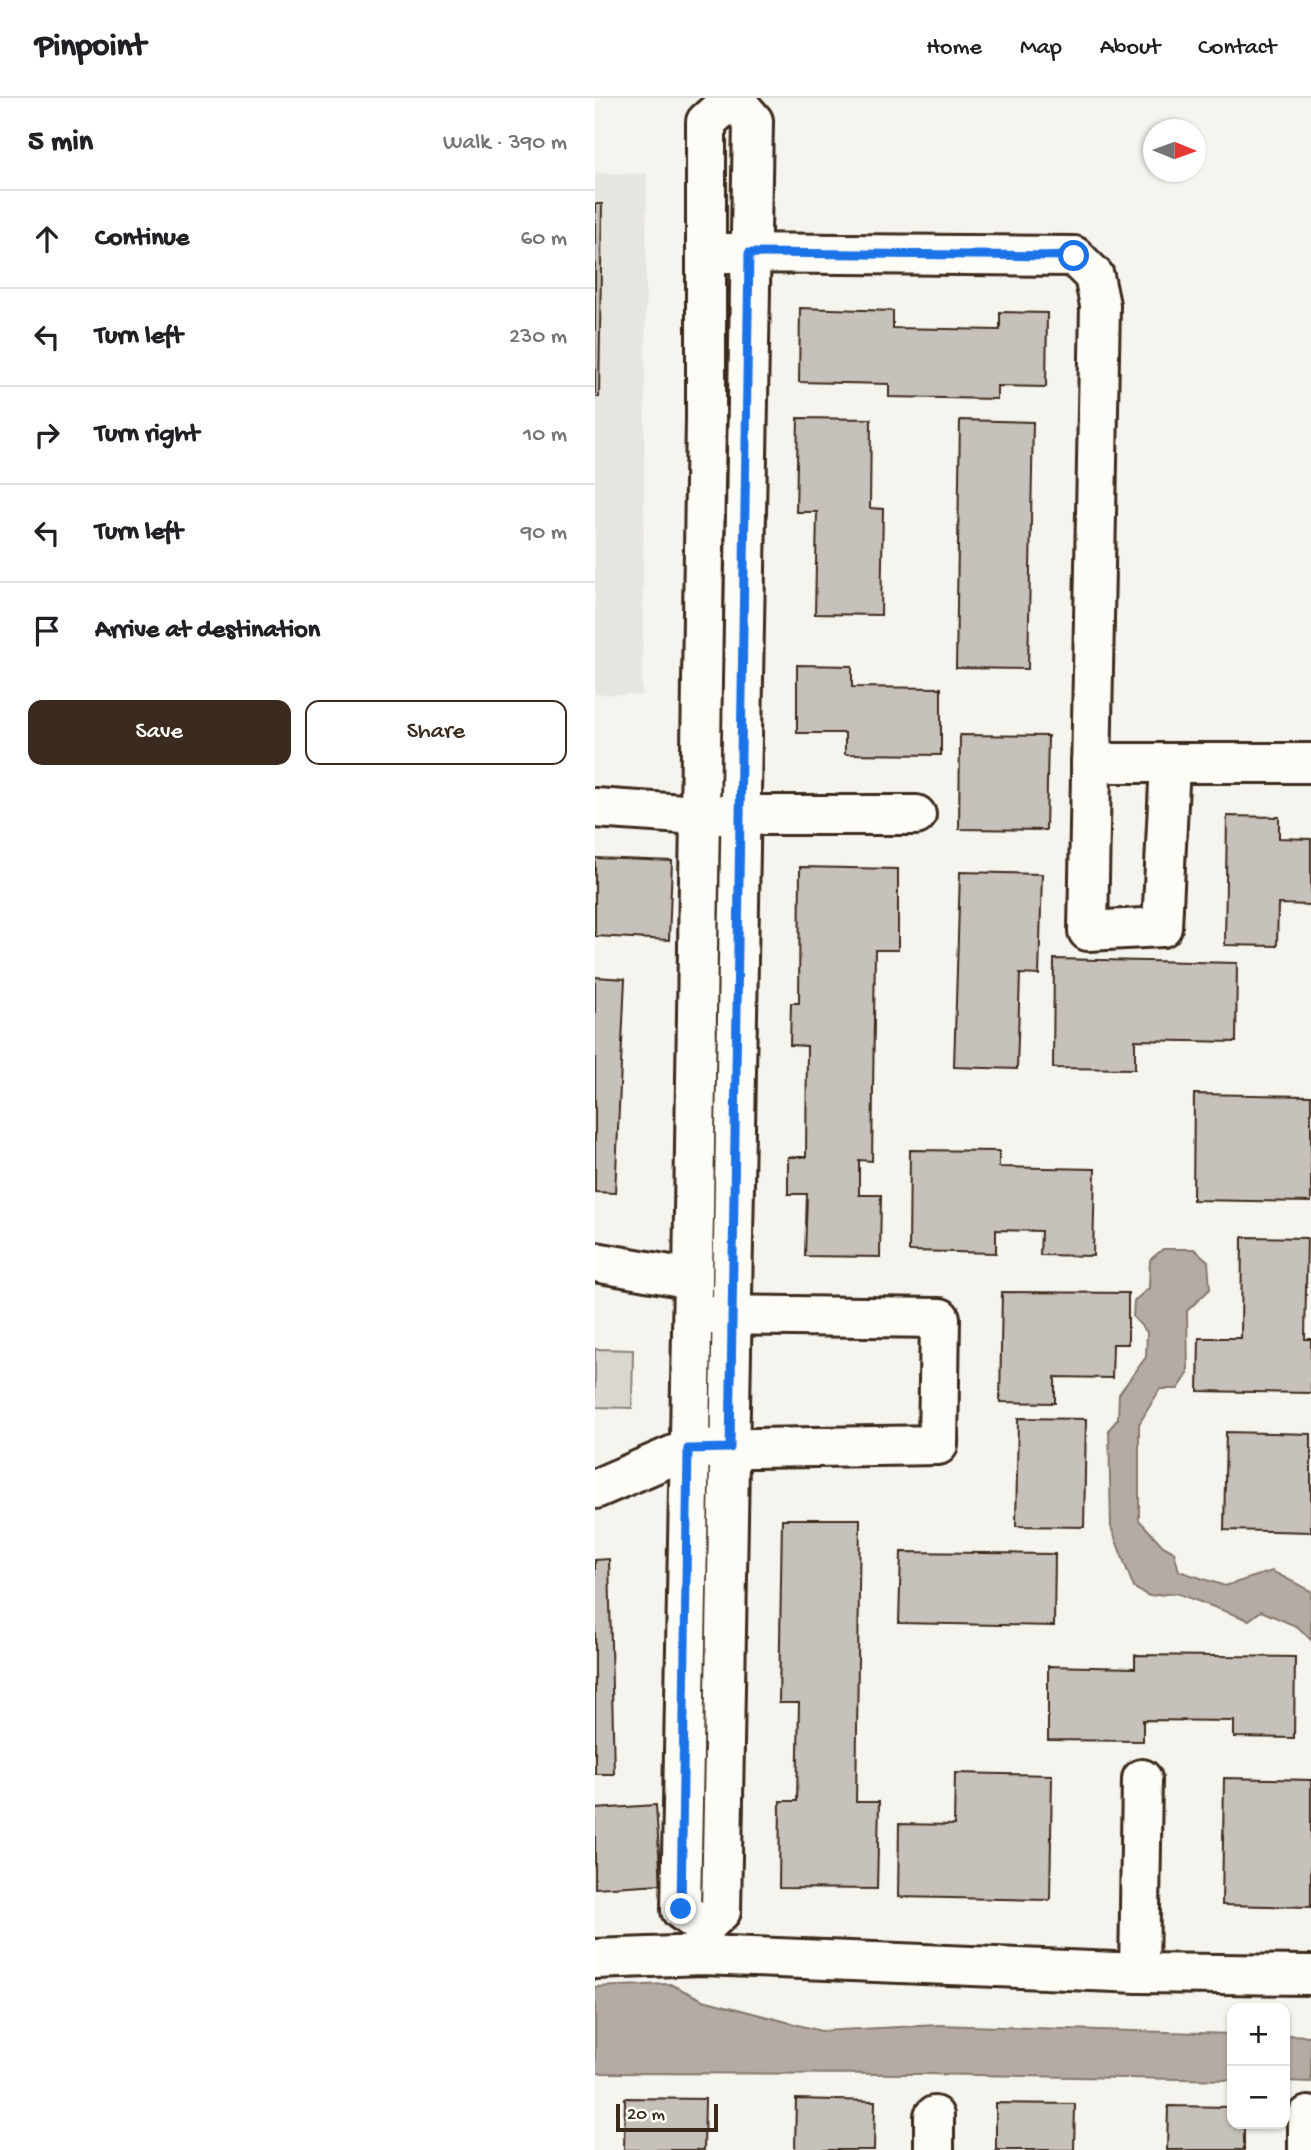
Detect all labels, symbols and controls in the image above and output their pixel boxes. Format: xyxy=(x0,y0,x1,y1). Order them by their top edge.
text: Pinpoint xyxy=(35,29,146,67)
text: Home xyxy=(926,34,982,63)
text: Map xyxy=(1020,34,1062,63)
text: About xyxy=(1100,34,1160,63)
text: Contact xyxy=(1198,34,1276,63)
north arrow xyxy=(1143,119,1206,182)
text: 5 min xyxy=(28,126,93,161)
text: Walk · 390 m xyxy=(443,130,567,157)
icon: ahead xyxy=(28,220,66,258)
text: Continue xyxy=(95,224,189,255)
text: 60 m xyxy=(521,226,567,253)
route start xyxy=(1058,240,1089,271)
icon: left xyxy=(28,318,66,356)
text: Turn left xyxy=(95,322,183,353)
text: 230 m xyxy=(509,324,567,351)
icon: right xyxy=(28,416,66,454)
text: Turn right xyxy=(95,420,199,451)
text: 10 m xyxy=(523,422,567,449)
icon: left xyxy=(28,514,66,552)
text: Turn left xyxy=(95,518,183,549)
text: 90 m xyxy=(521,520,567,547)
icon: arrive xyxy=(28,612,66,650)
text: Arrive at destination xyxy=(95,616,320,647)
button: Save xyxy=(28,700,291,765)
button: Share xyxy=(305,700,567,765)
route end xyxy=(665,1893,696,1924)
map controls xyxy=(1227,2003,1290,2129)
button: + xyxy=(1227,2003,1290,2066)
button: − xyxy=(1227,2066,1290,2129)
scale bar xyxy=(616,2101,717,2133)
text: 20 m xyxy=(627,2104,665,2127)

